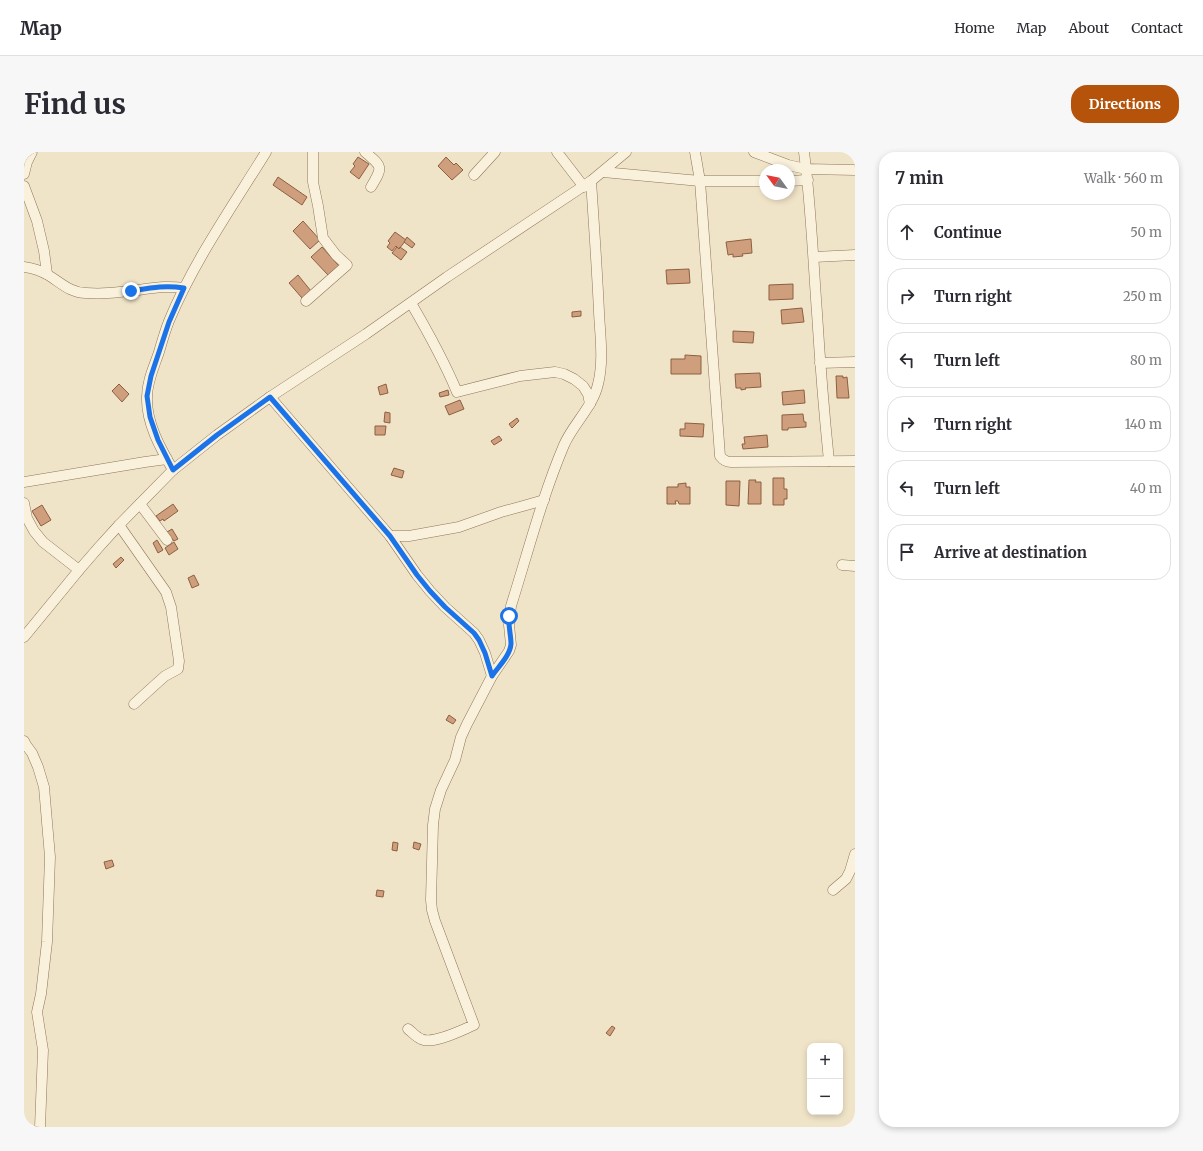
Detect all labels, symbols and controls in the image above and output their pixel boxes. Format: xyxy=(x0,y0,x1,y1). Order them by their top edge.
text: Map xyxy=(20,16,62,40)
text: Home xyxy=(954,19,995,37)
text: Map xyxy=(1017,19,1046,37)
text: About xyxy=(1068,19,1109,37)
text: Contact xyxy=(1131,19,1183,37)
button: Directions xyxy=(1071,85,1179,123)
text: Find us xyxy=(24,86,126,122)
north arrow xyxy=(759,164,795,200)
text: 7 min xyxy=(895,167,944,189)
text: Walk · 560 m xyxy=(1084,170,1163,187)
icon: ahead xyxy=(896,221,918,243)
text: Continue xyxy=(934,223,1002,242)
text: 50 m xyxy=(1130,224,1162,241)
route end xyxy=(122,282,140,300)
icon: right xyxy=(896,285,918,307)
text: Turn right xyxy=(934,287,1012,306)
text: 250 m xyxy=(1123,288,1162,305)
icon: left xyxy=(896,349,918,371)
text: Turn left xyxy=(934,351,1000,370)
text: 80 m xyxy=(1130,352,1162,369)
icon: right xyxy=(896,413,918,435)
text: Turn right xyxy=(934,415,1012,434)
text: 140 m xyxy=(1125,416,1162,433)
icon: left xyxy=(896,477,918,499)
text: Turn left xyxy=(934,479,1000,498)
text: 40 m xyxy=(1130,480,1162,497)
icon: arrive xyxy=(896,541,918,563)
text: Arrive at destination xyxy=(934,543,1087,562)
route start xyxy=(500,607,518,625)
map controls xyxy=(807,1043,843,1115)
button: + xyxy=(807,1043,843,1079)
button: − xyxy=(807,1079,843,1115)

